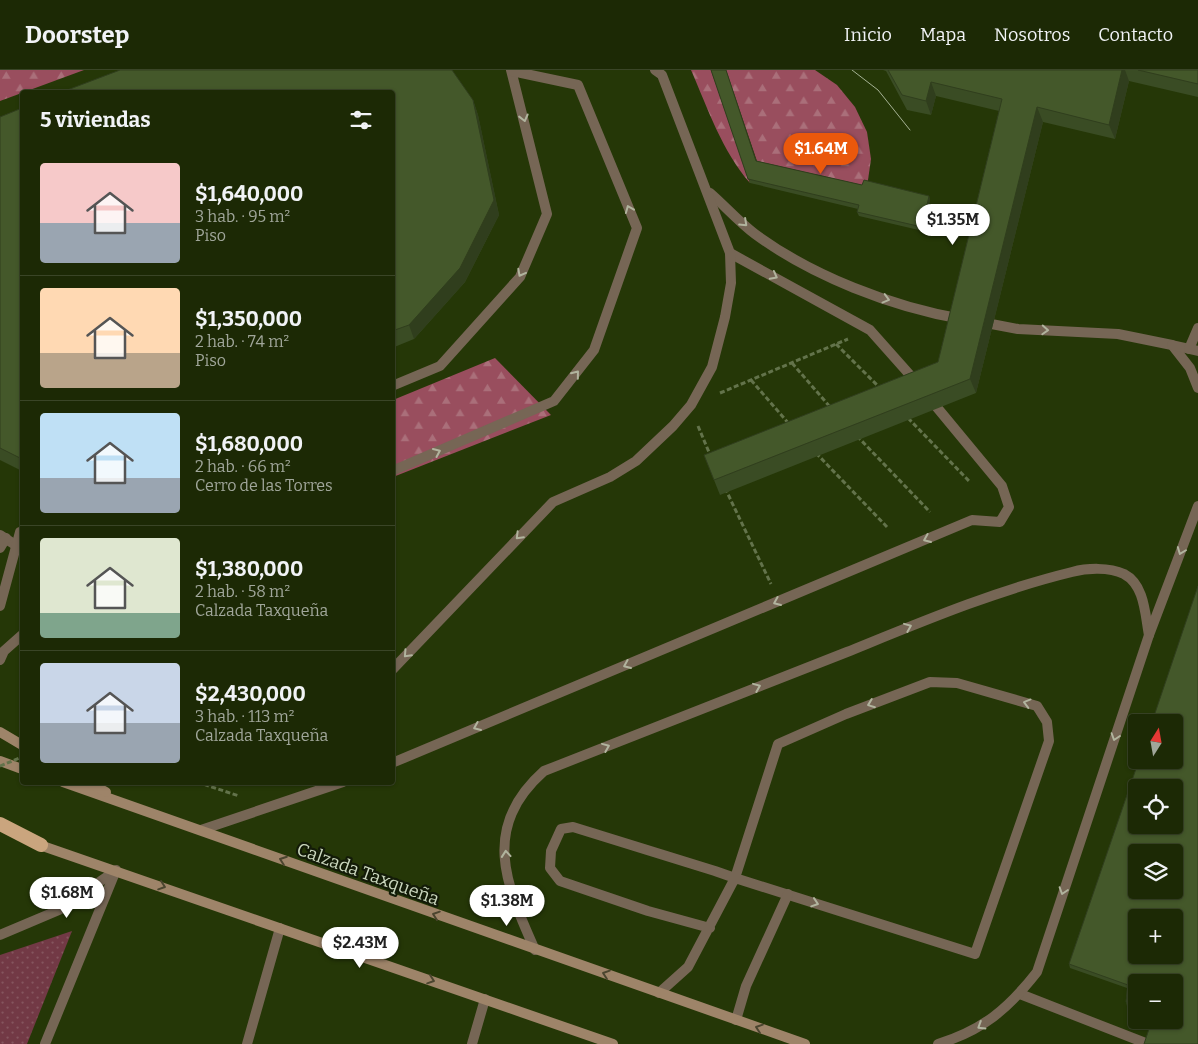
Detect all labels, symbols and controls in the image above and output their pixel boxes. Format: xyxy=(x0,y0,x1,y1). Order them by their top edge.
text: Doorstep xyxy=(25,21,129,49)
text: Inicio xyxy=(844,24,892,46)
text: Mapa xyxy=(920,24,966,46)
text: Nosotros xyxy=(994,24,1070,46)
text: Contacto xyxy=(1098,24,1173,46)
icon: filters xyxy=(347,106,375,134)
text: 5 viviendas xyxy=(40,107,151,133)
one-way arrow xyxy=(518,114,529,123)
pin: $1.64M xyxy=(780,132,862,175)
text: $1.64M xyxy=(794,139,848,158)
text: $1,640,000 xyxy=(195,181,303,207)
icon: home xyxy=(80,183,140,243)
pin: $1.35M xyxy=(912,204,994,246)
one-way arrow xyxy=(624,205,635,214)
text: 3 hab. · 95 m² xyxy=(195,207,290,226)
text: $1.35M xyxy=(927,210,979,229)
one-way arrow xyxy=(738,217,747,226)
text: Piso xyxy=(195,226,226,245)
one-way arrow xyxy=(517,267,527,276)
one-way arrow xyxy=(768,270,777,280)
one-way arrow xyxy=(882,293,890,303)
text: $1,350,000 xyxy=(195,306,302,332)
icon: home xyxy=(80,308,140,368)
one-way arrow xyxy=(1042,325,1050,336)
text: 2 hab. · 74 m² xyxy=(195,332,289,351)
text: Piso xyxy=(195,351,226,370)
one-way arrow xyxy=(570,370,579,379)
text: $1,680,000 xyxy=(195,431,303,457)
icon: home xyxy=(80,433,140,493)
one-way arrow xyxy=(432,447,441,458)
text: 2 hab. · 66 m² xyxy=(195,457,291,476)
text: Cerro de las Torres xyxy=(195,476,333,495)
one-way arrow xyxy=(516,531,525,540)
one-way arrow xyxy=(923,533,932,544)
one-way arrow xyxy=(1176,546,1187,555)
text: $1,380,000 xyxy=(195,556,303,582)
icon: home xyxy=(80,558,140,618)
text: 2 hab. · 58 m² xyxy=(195,582,290,601)
one-way arrow xyxy=(773,595,782,606)
text: Calzada Taxqueña xyxy=(195,601,328,620)
one-way arrow xyxy=(903,623,912,634)
one-way arrow xyxy=(404,649,413,658)
one-way arrow xyxy=(623,658,632,669)
text: $2,430,000 xyxy=(195,681,306,707)
icon: home xyxy=(80,683,140,743)
one-way arrow xyxy=(752,683,761,693)
one-way arrow xyxy=(867,698,876,708)
one-way arrow xyxy=(1023,698,1031,708)
text: 3 hab. · 113 m² xyxy=(195,707,294,726)
north arrow xyxy=(1128,714,1182,769)
map controls xyxy=(1128,714,1183,1029)
one-way arrow xyxy=(473,721,482,732)
text: Calzada Taxqueña xyxy=(195,726,328,745)
one-way arrow xyxy=(1110,733,1120,741)
one-way arrow xyxy=(601,743,610,753)
button: locate xyxy=(1128,779,1183,834)
street label: Calzada Taxqueña xyxy=(294,838,442,910)
button: layers xyxy=(1128,844,1183,899)
one-way arrow xyxy=(500,850,511,858)
one-way arrow xyxy=(279,856,288,866)
pin: $1.68M xyxy=(26,876,108,919)
one-way arrow xyxy=(157,881,166,891)
text: $1.68M xyxy=(41,883,93,902)
pin: $1.38M xyxy=(466,884,548,927)
one-way arrow xyxy=(1059,887,1069,895)
text: $1.38M xyxy=(481,891,533,910)
one-way arrow xyxy=(811,898,819,908)
button: + xyxy=(1128,909,1183,964)
one-way arrow xyxy=(432,911,441,921)
pin: $2.43M xyxy=(319,926,401,969)
text: $2.43M xyxy=(333,933,387,952)
one-way arrow xyxy=(602,970,611,980)
button: − xyxy=(1128,974,1183,1029)
one-way arrow xyxy=(426,975,435,985)
one-way arrow xyxy=(978,1019,987,1029)
one-way arrow xyxy=(756,1024,764,1034)

